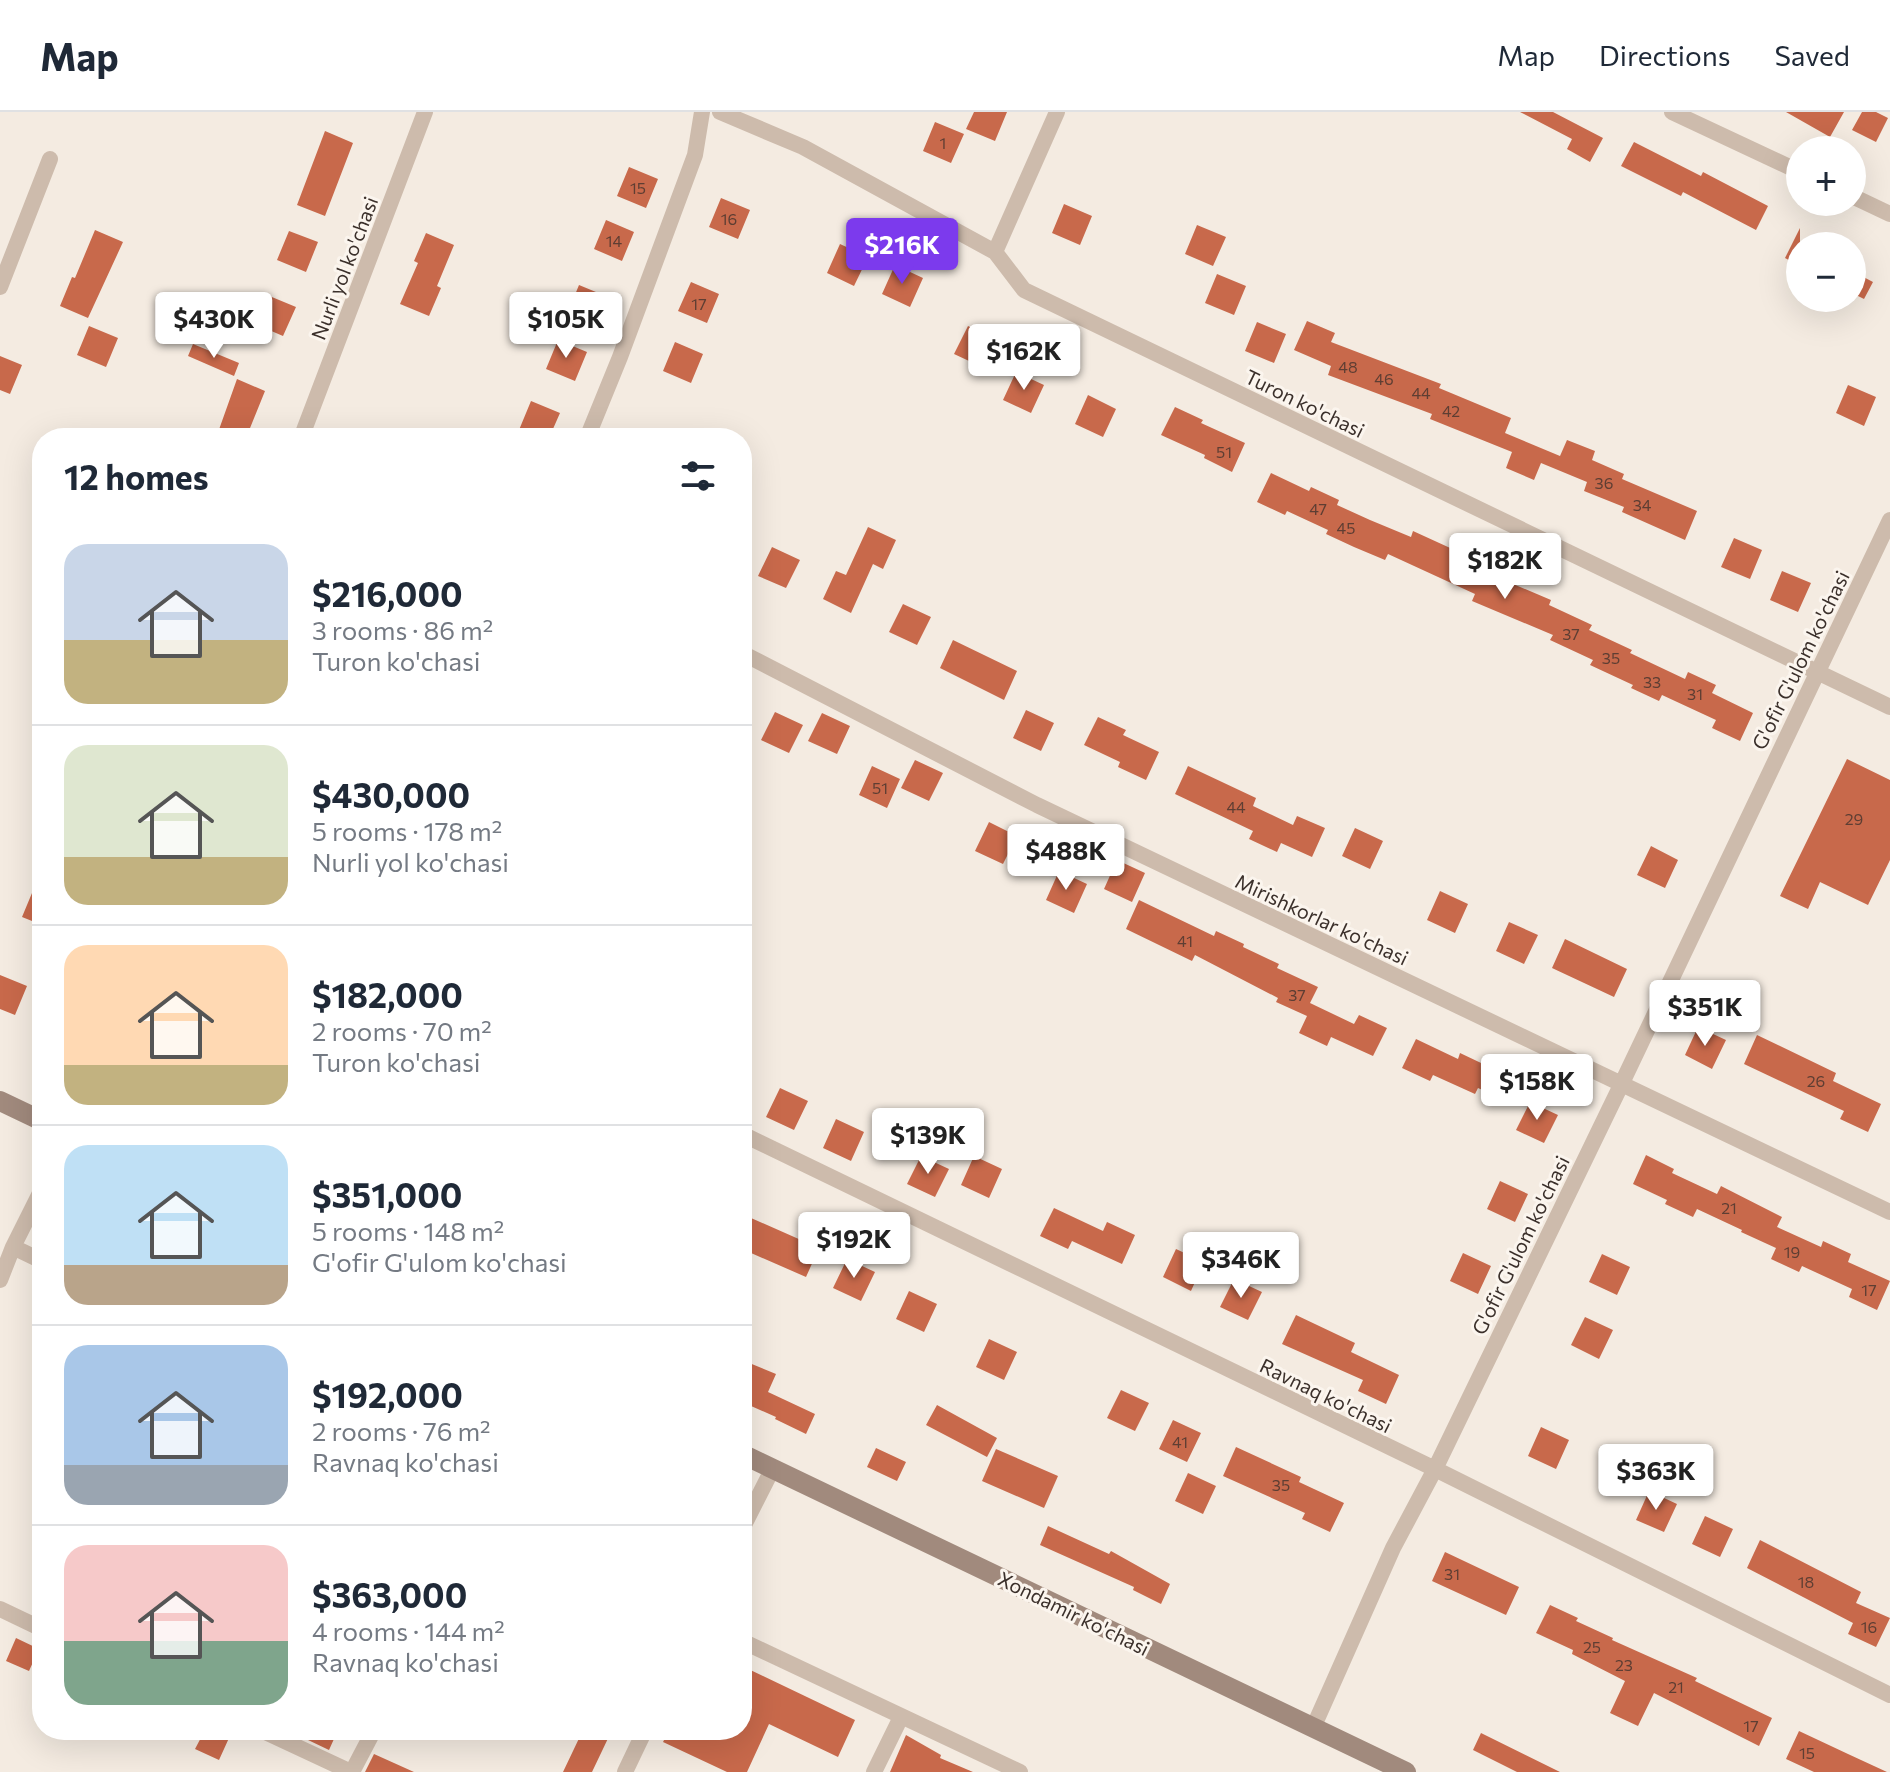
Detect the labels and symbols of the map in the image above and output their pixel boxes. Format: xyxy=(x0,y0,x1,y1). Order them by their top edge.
house number: 1 xyxy=(940,133,946,152)
house number: 15 xyxy=(630,178,646,197)
street label: Nurli yol ko'chasi xyxy=(306,193,382,343)
house number: 16 xyxy=(721,209,737,228)
pin: $216K xyxy=(846,218,958,286)
house number: 14 xyxy=(606,231,623,250)
pin: $430K xyxy=(158,292,270,360)
pin: $105K xyxy=(510,292,622,360)
house number: 17 xyxy=(691,294,707,313)
pin: $162K xyxy=(968,324,1080,392)
house number: 48 xyxy=(1338,357,1358,376)
street label: Turon ko'chasi xyxy=(1241,364,1369,442)
house number: 46 xyxy=(1374,369,1394,388)
house number: 44 xyxy=(1411,383,1431,402)
house number: 42 xyxy=(1442,401,1460,420)
house number: 51 xyxy=(1216,442,1232,461)
house number: 36 xyxy=(1595,473,1613,492)
house number: 34 xyxy=(1633,495,1652,514)
house number: 47 xyxy=(1309,499,1327,518)
house number: 45 xyxy=(1337,518,1355,537)
pin: $182K xyxy=(1449,533,1561,601)
street label: G'ofir G'ulom ko'chasi xyxy=(1746,567,1854,753)
house number: 37 xyxy=(1562,624,1580,643)
house number: 35 xyxy=(1602,648,1620,667)
house number: 33 xyxy=(1643,672,1661,691)
house number: 31 xyxy=(1687,684,1703,703)
house number: 51 xyxy=(872,778,888,797)
house number: 44 xyxy=(1226,797,1246,816)
house number: 29 xyxy=(1845,809,1863,828)
pin: $488K xyxy=(1010,824,1122,892)
street label: Mirishkorlar ko'chasi xyxy=(1232,868,1412,970)
house number: 41 xyxy=(1177,931,1193,950)
pin: $351K xyxy=(1649,980,1761,1048)
house number: 37 xyxy=(1288,985,1306,1004)
pin: $158K xyxy=(1481,1054,1593,1122)
house number: 26 xyxy=(1807,1071,1825,1090)
pin: $139K xyxy=(872,1108,984,1176)
street label: G'ofir G'ulom ko'chasi xyxy=(1466,1152,1574,1338)
house number: 21 xyxy=(1721,1198,1737,1217)
pin: $192K xyxy=(798,1212,910,1280)
pin: $346K xyxy=(1185,1232,1297,1300)
house number: 19 xyxy=(1784,1242,1800,1261)
house number: 17 xyxy=(1861,1280,1877,1299)
street label: Ravnaq ko'chasi xyxy=(1256,1353,1396,1437)
house number: 41 xyxy=(1172,1432,1188,1451)
pin: $363K xyxy=(1600,1444,1712,1512)
house number: 35 xyxy=(1272,1475,1290,1494)
house number: 31 xyxy=(1444,1564,1460,1583)
street label: Xondamir ko'chasi xyxy=(995,1566,1153,1660)
house number: 18 xyxy=(1798,1572,1814,1591)
house number: 16 xyxy=(1861,1617,1877,1636)
house number: 25 xyxy=(1583,1637,1601,1656)
house number: 23 xyxy=(1615,1655,1633,1674)
house number: 21 xyxy=(1668,1677,1684,1696)
house number: 17 xyxy=(1743,1716,1759,1735)
house number: 15 xyxy=(1799,1743,1815,1762)

